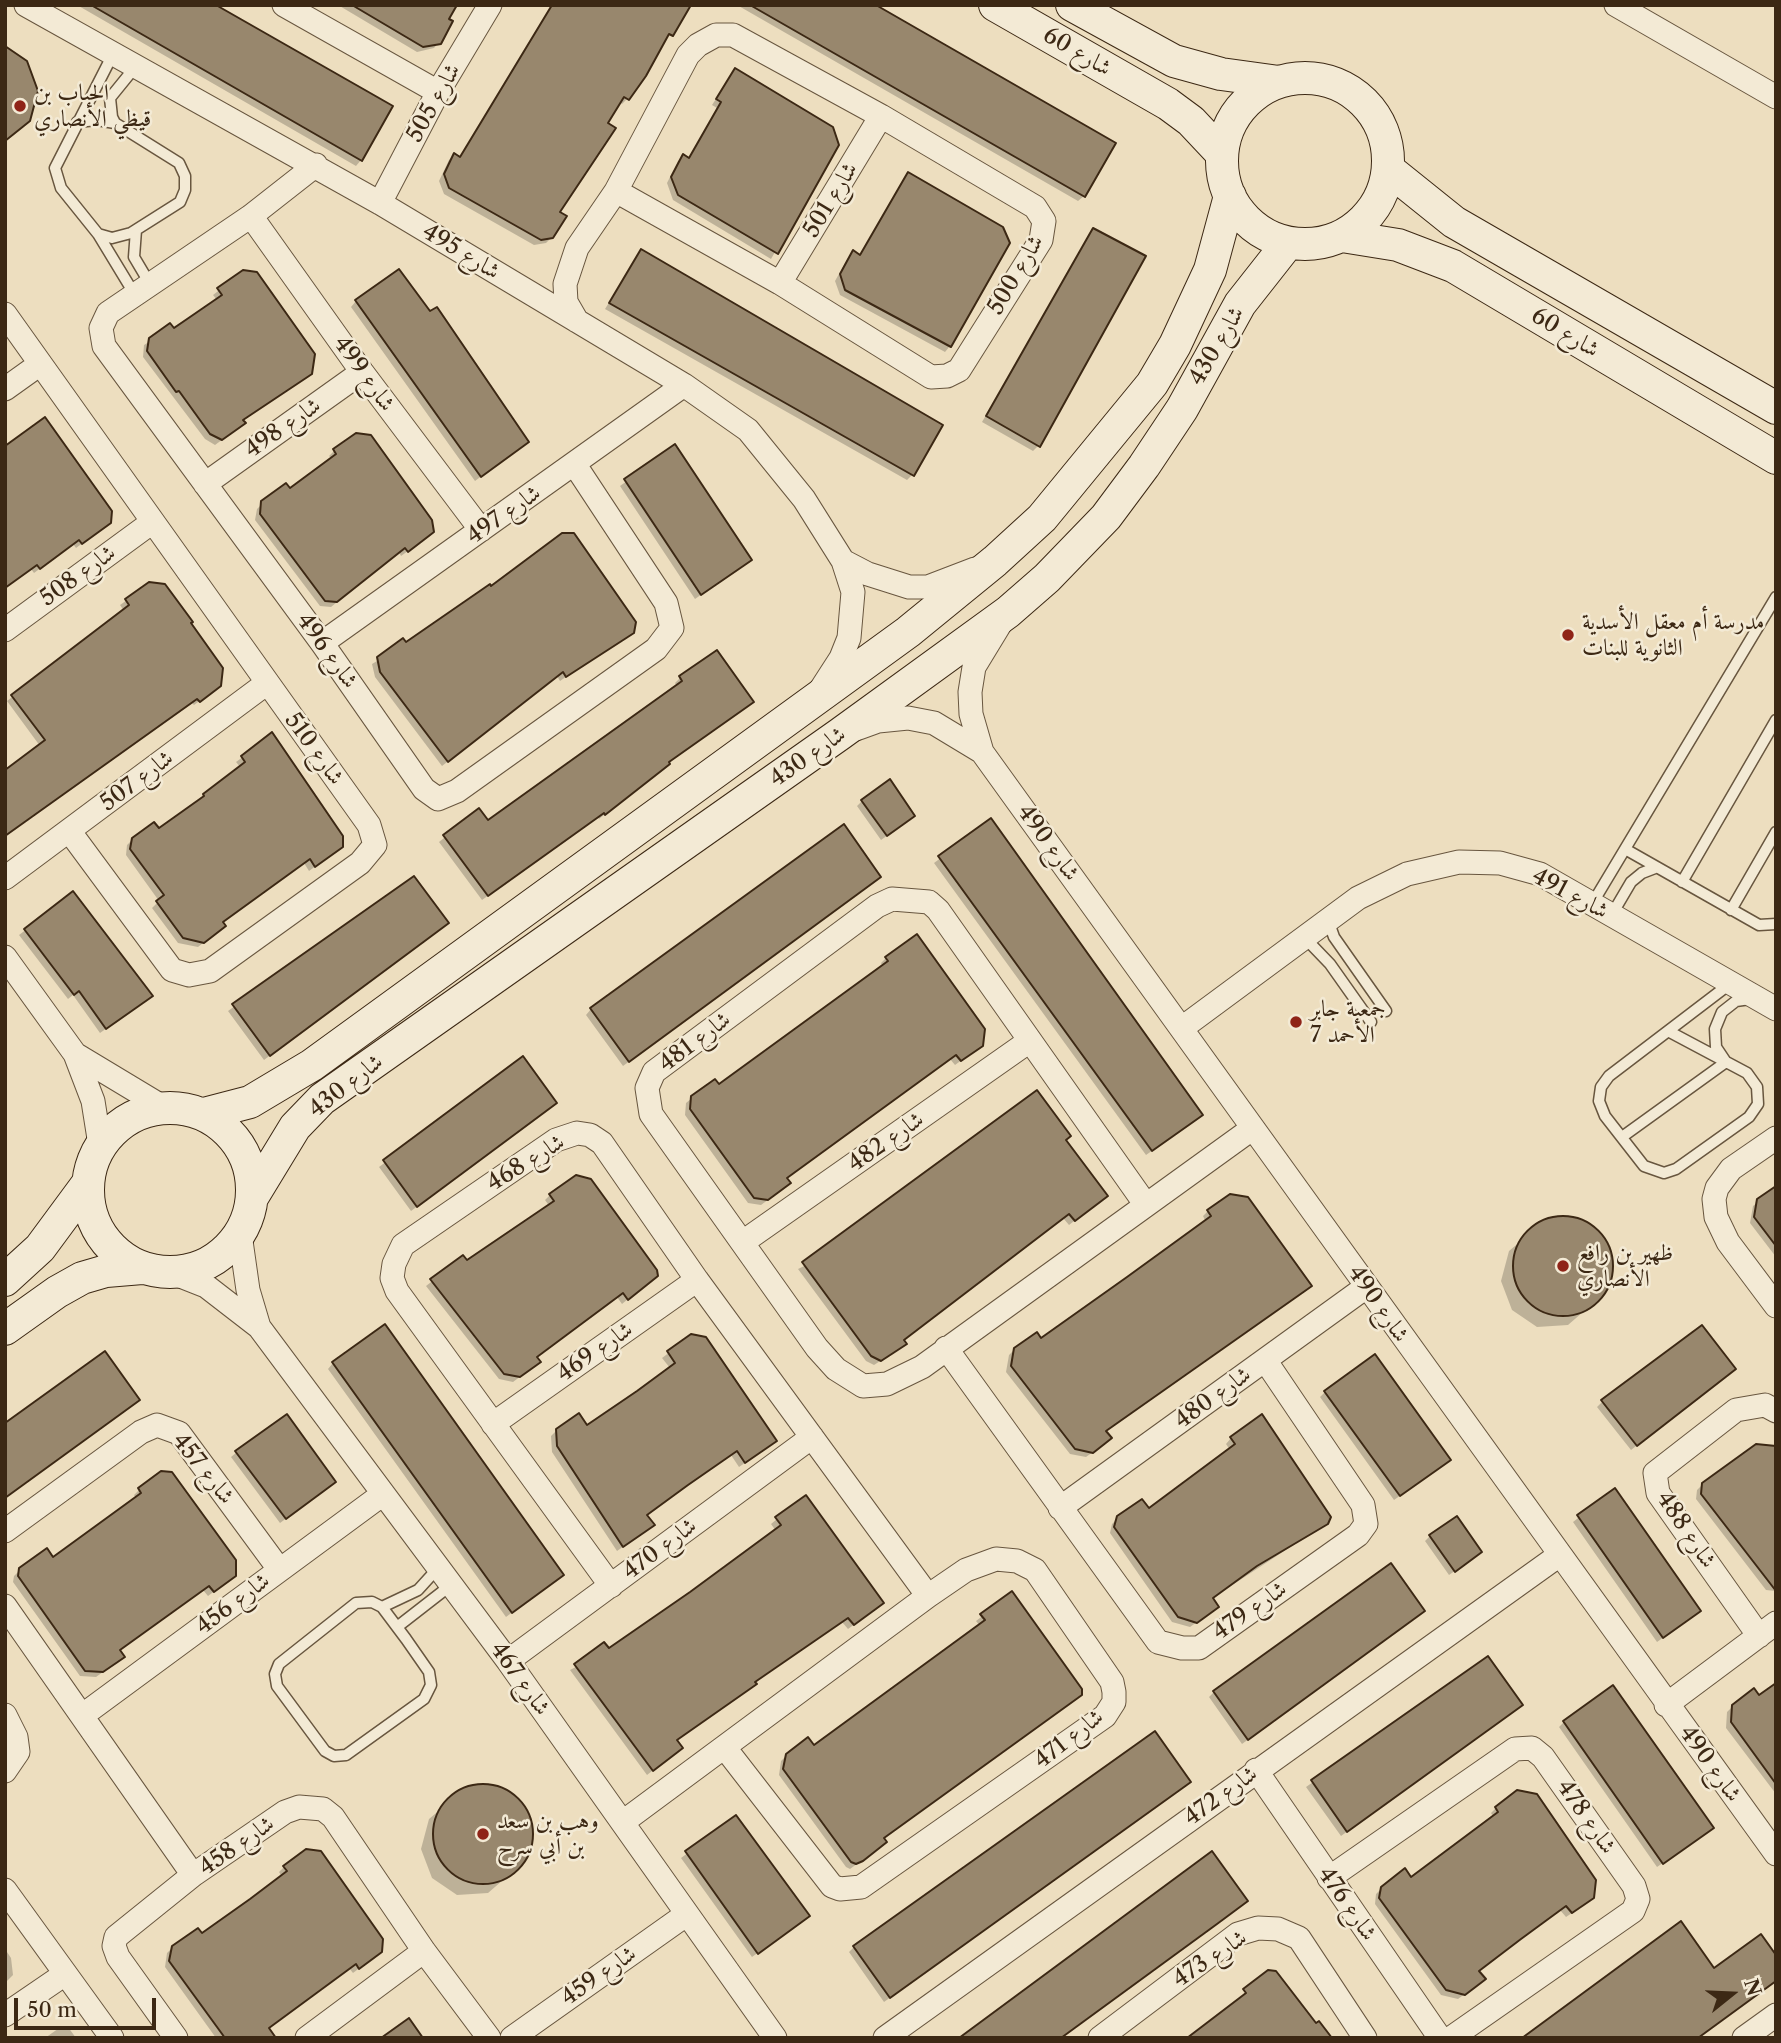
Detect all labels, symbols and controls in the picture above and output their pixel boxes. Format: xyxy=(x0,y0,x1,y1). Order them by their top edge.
street label: شارع 60 xyxy=(1038,22,1116,82)
street label: شارع 505 xyxy=(401,59,467,147)
place label: الحباب بن قيظي الأنصاري xyxy=(34,79,151,133)
marker: الحباب بن قيظي الأنصاري xyxy=(12,98,28,114)
street label: شارع 501 xyxy=(798,157,864,243)
street label: شارع 495 xyxy=(417,218,505,286)
street label: شارع 500 xyxy=(982,230,1050,320)
street label: شارع 430 xyxy=(1183,302,1251,390)
street label: شارع 60 xyxy=(1526,302,1604,364)
street label: شارع 499 xyxy=(327,331,401,417)
street label: شارع 498 xyxy=(240,392,326,464)
street label: شارع 497 xyxy=(462,480,546,550)
street label: شارع 508 xyxy=(35,539,121,613)
street label: شارع 496 xyxy=(290,608,364,694)
place label: مدرسة أم معقل الأسدية الثانوية للبنات xyxy=(1582,608,1765,662)
marker: مدرسة أم معقل الأسدية الثانوية للبنات xyxy=(1560,627,1576,643)
street label: شارع 510 xyxy=(279,707,349,791)
street label: شارع 430 xyxy=(765,721,851,793)
street label: شارع 507 xyxy=(95,745,179,817)
street label: شارع 490 xyxy=(1011,800,1085,886)
street label: شارع 491 xyxy=(1527,862,1613,926)
place label: جمعية جابر الأحمد 7 xyxy=(1310,995,1386,1049)
street label: شارع 481 xyxy=(654,1006,736,1078)
marker: جمعية جابر الأحمد 7 xyxy=(1288,1014,1304,1030)
street label: شارع 430 xyxy=(303,1048,389,1124)
street label: شارع 482 xyxy=(843,1106,929,1178)
street label: شارع 468 xyxy=(482,1128,570,1198)
place label: ظهير بن رافع الأنصاري xyxy=(1577,1239,1673,1293)
marker: ظهير بن رافع الأنصاري xyxy=(1555,1258,1571,1274)
street label: شارع 490 xyxy=(1342,1260,1414,1348)
street label: شارع 469 xyxy=(552,1316,638,1388)
street label: شارع 480 xyxy=(1169,1361,1257,1435)
street label: شارع 457 xyxy=(166,1428,240,1510)
street label: شارع 488 xyxy=(1650,1486,1722,1574)
street label: شارع 470 xyxy=(618,1512,702,1586)
street label: شارع 456 xyxy=(191,1567,275,1641)
street label: شارع 479 xyxy=(1208,1576,1292,1646)
street label: شارع 467 xyxy=(484,1637,556,1721)
street label: شارع 471 xyxy=(1029,1703,1109,1775)
street label: شارع 490 xyxy=(1673,1721,1747,1807)
street label: شارع 472 xyxy=(1179,1760,1263,1832)
street label: شارع 478 xyxy=(1551,1775,1621,1859)
place label: وهب بن سعد بن أبي سرح xyxy=(497,1807,599,1861)
street label: شارع 458 xyxy=(194,1810,280,1882)
marker: وهب بن سعد بن أبي سرح xyxy=(475,1826,491,1842)
street label: شارع 476 xyxy=(1312,1862,1382,1946)
street label: شارع 473 xyxy=(1168,1924,1252,1994)
street label: شارع 459 xyxy=(556,1940,642,2012)
north arrow xyxy=(1697,1959,1767,2029)
text: N xyxy=(1739,1976,1766,1999)
scale bar xyxy=(18,1983,159,2027)
text: 50 m xyxy=(27,1997,77,2022)

